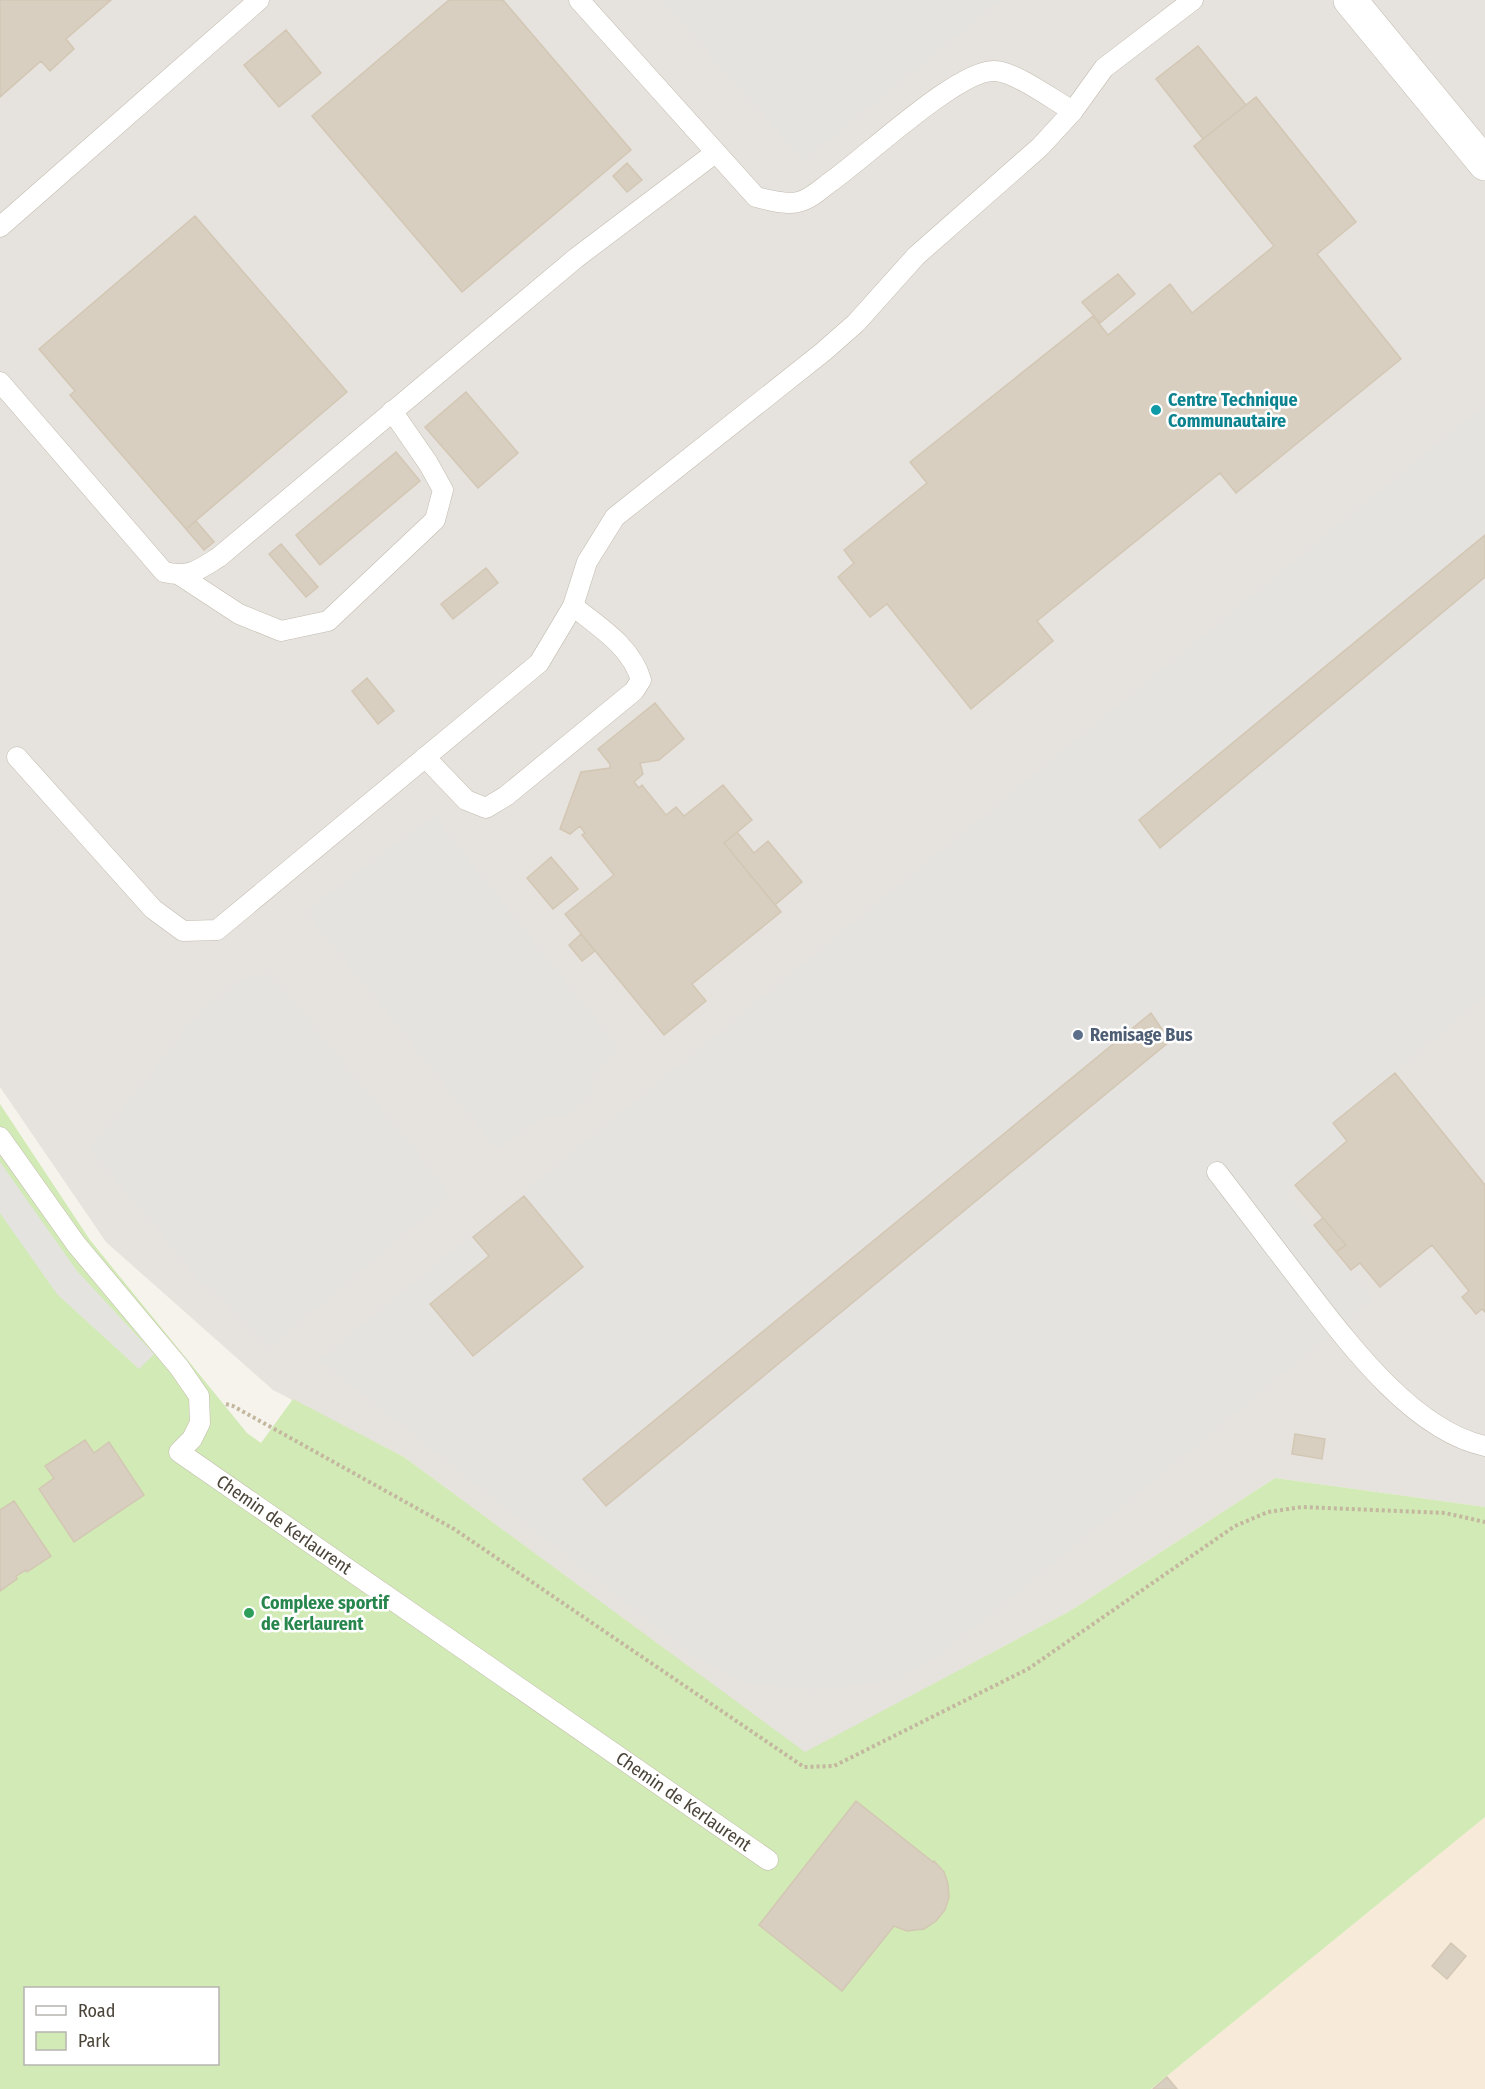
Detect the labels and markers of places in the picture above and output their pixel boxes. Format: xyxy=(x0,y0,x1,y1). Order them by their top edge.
place label: Centre Technique Communautaire xyxy=(1168,389,1298,432)
marker: Centre Technique Communautaire xyxy=(1149,403,1163,417)
place label: Remisage Bus xyxy=(1090,1024,1193,1046)
marker: Remisage Bus xyxy=(1071,1028,1085,1042)
place label: Complexe sportif de Kerlaurent xyxy=(261,1592,391,1635)
marker: Complexe sportif de Kerlaurent xyxy=(242,1606,256,1620)

